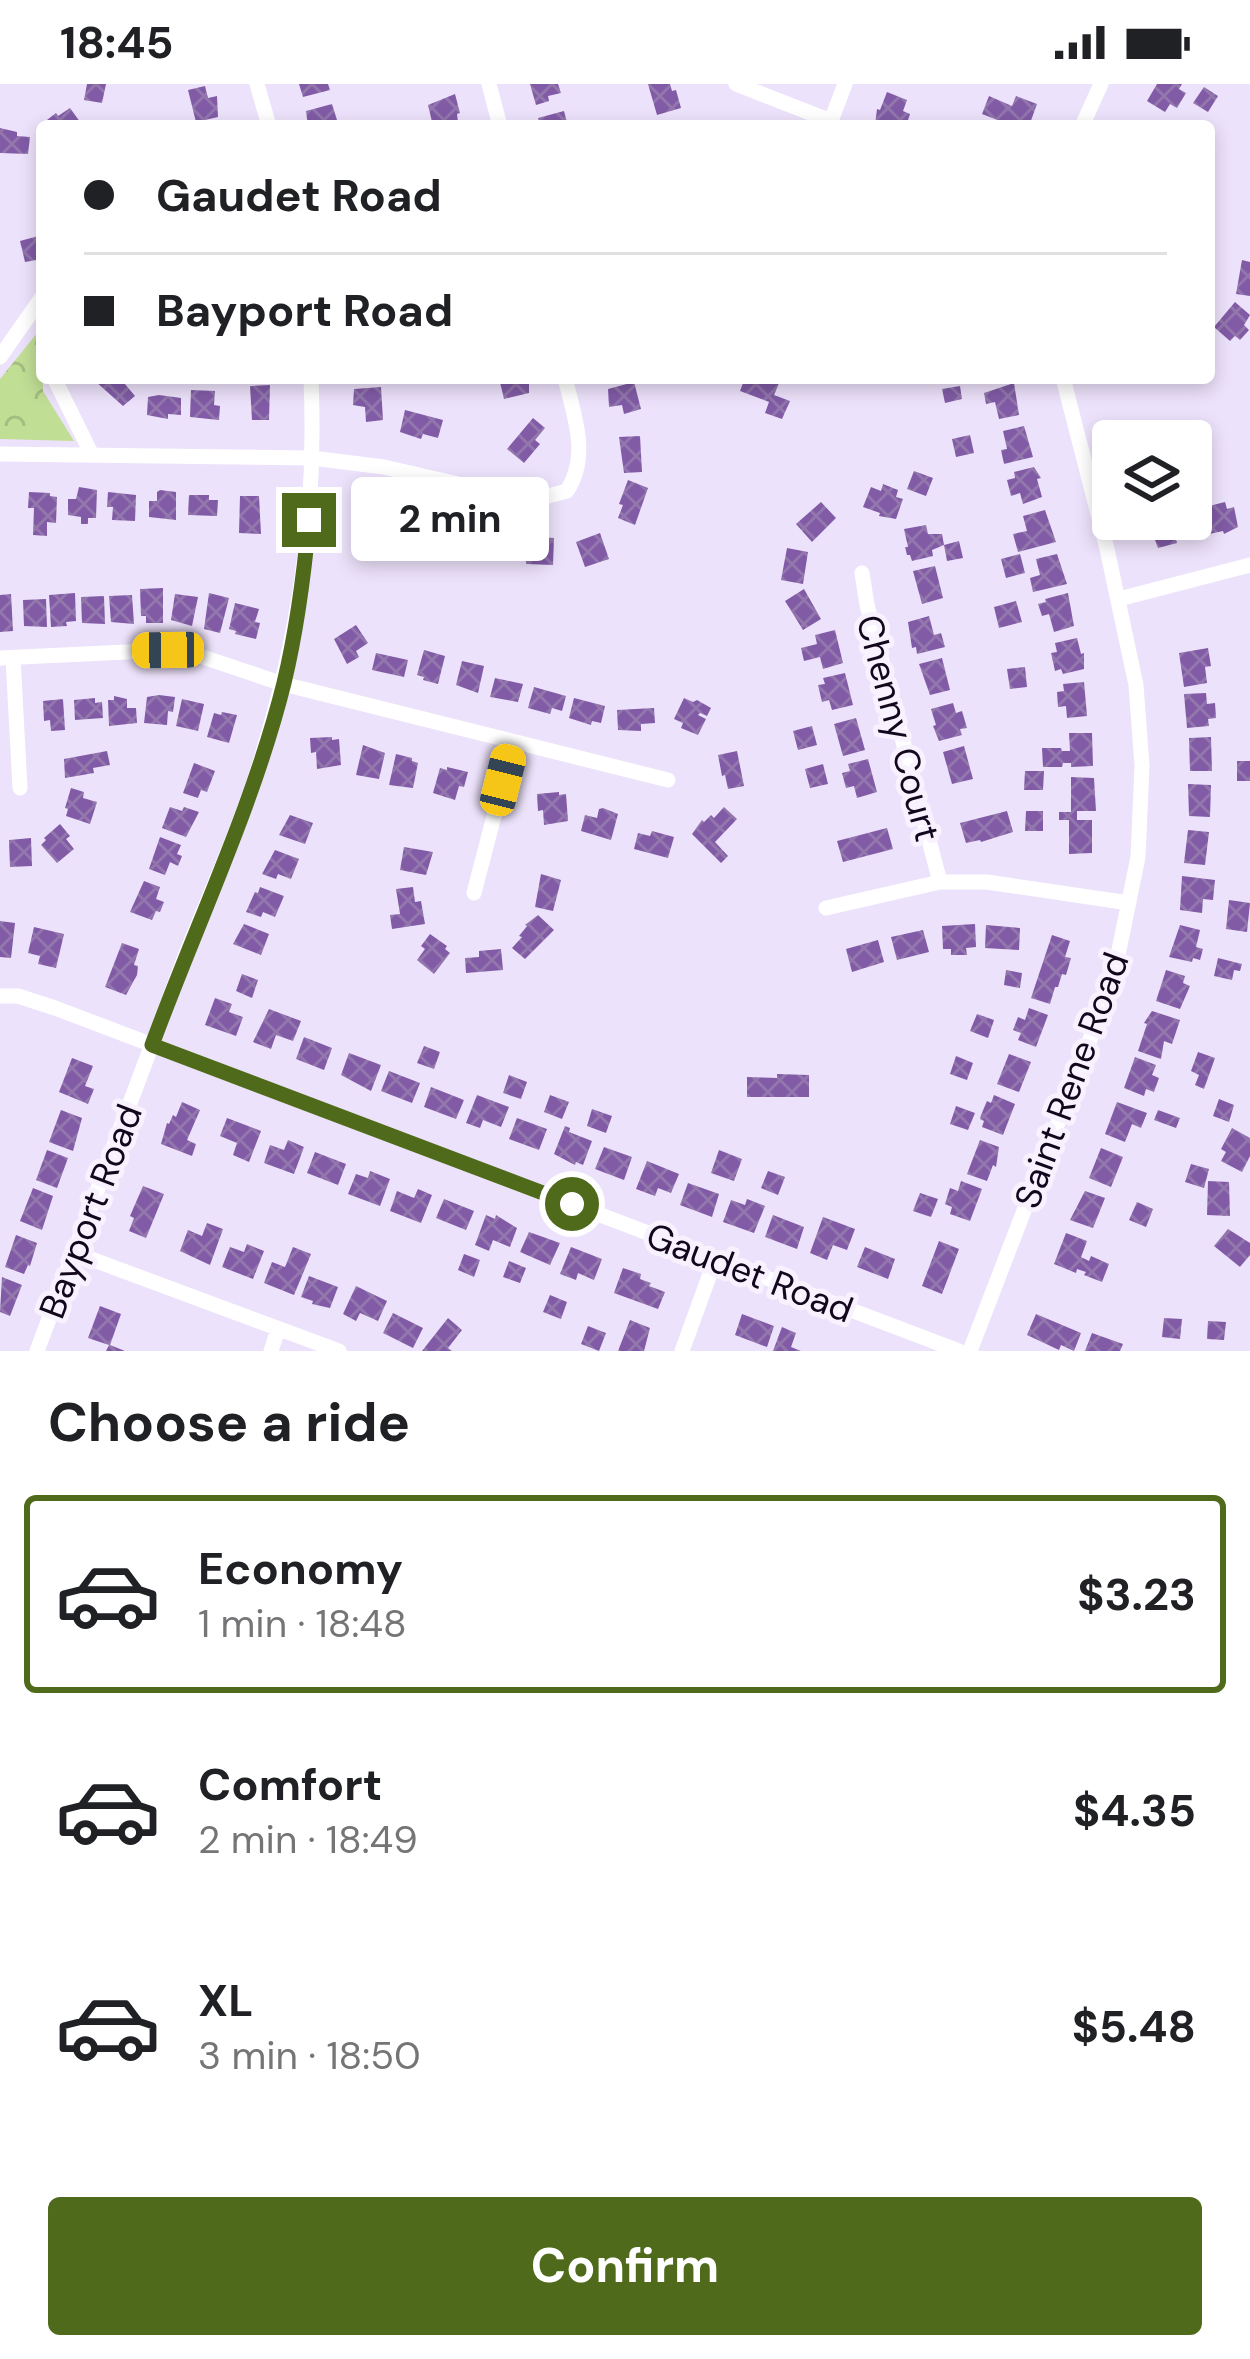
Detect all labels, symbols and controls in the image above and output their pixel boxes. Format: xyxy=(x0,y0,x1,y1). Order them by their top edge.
text: 18:45 xyxy=(60,13,174,72)
text: Gaudet Road xyxy=(156,166,442,225)
text: Bayport Road xyxy=(156,281,453,340)
map controls xyxy=(1092,420,1212,540)
button: layers xyxy=(1092,420,1212,540)
callout: 2 min xyxy=(351,478,549,562)
route end xyxy=(282,493,336,547)
text: 2 min xyxy=(398,493,502,544)
street label: Chenny Court xyxy=(846,610,951,847)
car xyxy=(132,631,204,669)
car xyxy=(477,741,529,819)
street label: Saint Rene Road xyxy=(1003,946,1140,1214)
street label: Bayport Road xyxy=(28,1098,153,1325)
route start xyxy=(545,1177,599,1231)
street label: Gaudet Road xyxy=(640,1212,860,1333)
text: Choose a ride xyxy=(48,1387,410,1458)
text: Economy xyxy=(198,1539,403,1598)
icon: car xyxy=(54,1540,162,1648)
text: $3.23 xyxy=(1077,1565,1196,1624)
text: 1 min · 18:48 xyxy=(198,1598,407,1649)
text: Comfort xyxy=(198,1755,382,1814)
icon: car xyxy=(54,1756,162,1864)
text: $4.35 xyxy=(1073,1781,1196,1840)
text: 2 min · 18:49 xyxy=(198,1814,418,1865)
text: XL xyxy=(198,1971,253,2030)
icon: car xyxy=(54,1972,162,2080)
text: $5.48 xyxy=(1072,1997,1196,2056)
text: 3 min · 18:50 xyxy=(198,2030,421,2081)
button: Confirm xyxy=(48,2197,1202,2335)

